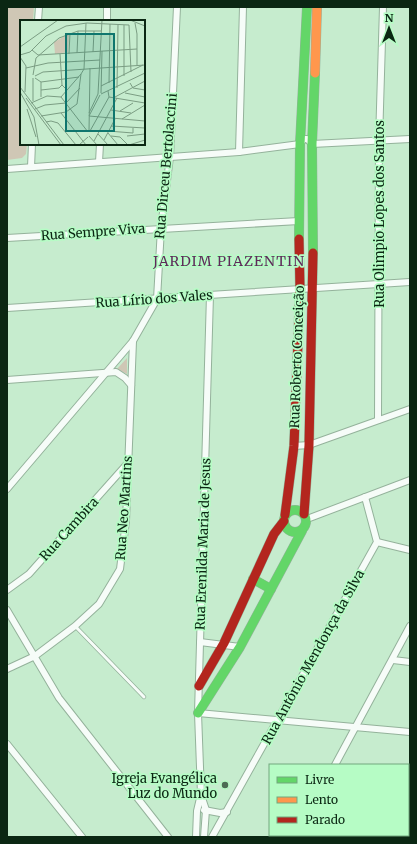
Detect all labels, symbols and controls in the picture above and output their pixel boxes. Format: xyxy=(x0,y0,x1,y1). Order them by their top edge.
north arrow xyxy=(369,8,409,48)
text: N xyxy=(385,11,394,25)
inset map xyxy=(20,20,145,145)
street label: Rua Dirceu Bertolaccini xyxy=(151,92,181,240)
street label: Rua Olimpio Lopes dos Santos xyxy=(371,120,388,308)
street label: Rua Sempre Viva xyxy=(40,220,146,244)
district label: JARDIM PIAZENTIN xyxy=(152,252,305,270)
street label: Rua Roberto Conceição xyxy=(286,285,308,429)
street label: Rua Lírio dos Vales xyxy=(95,286,213,312)
street label: Rua Neo Martins xyxy=(112,455,136,561)
street label: Rua Erenilda Maria de Jesus xyxy=(191,458,215,630)
street label: Rua Cambira xyxy=(36,494,102,564)
street label: Rua Antônio Mendonça da Silva xyxy=(258,567,368,747)
legend xyxy=(269,764,409,836)
place label: Igreja Evangélica Luz do Mundo xyxy=(111,770,217,802)
text: Livre xyxy=(305,772,334,787)
marker: Igreja Evangélica Luz do Mundo xyxy=(220,780,230,790)
text: Lento xyxy=(305,792,338,807)
text: Parado xyxy=(305,812,345,827)

